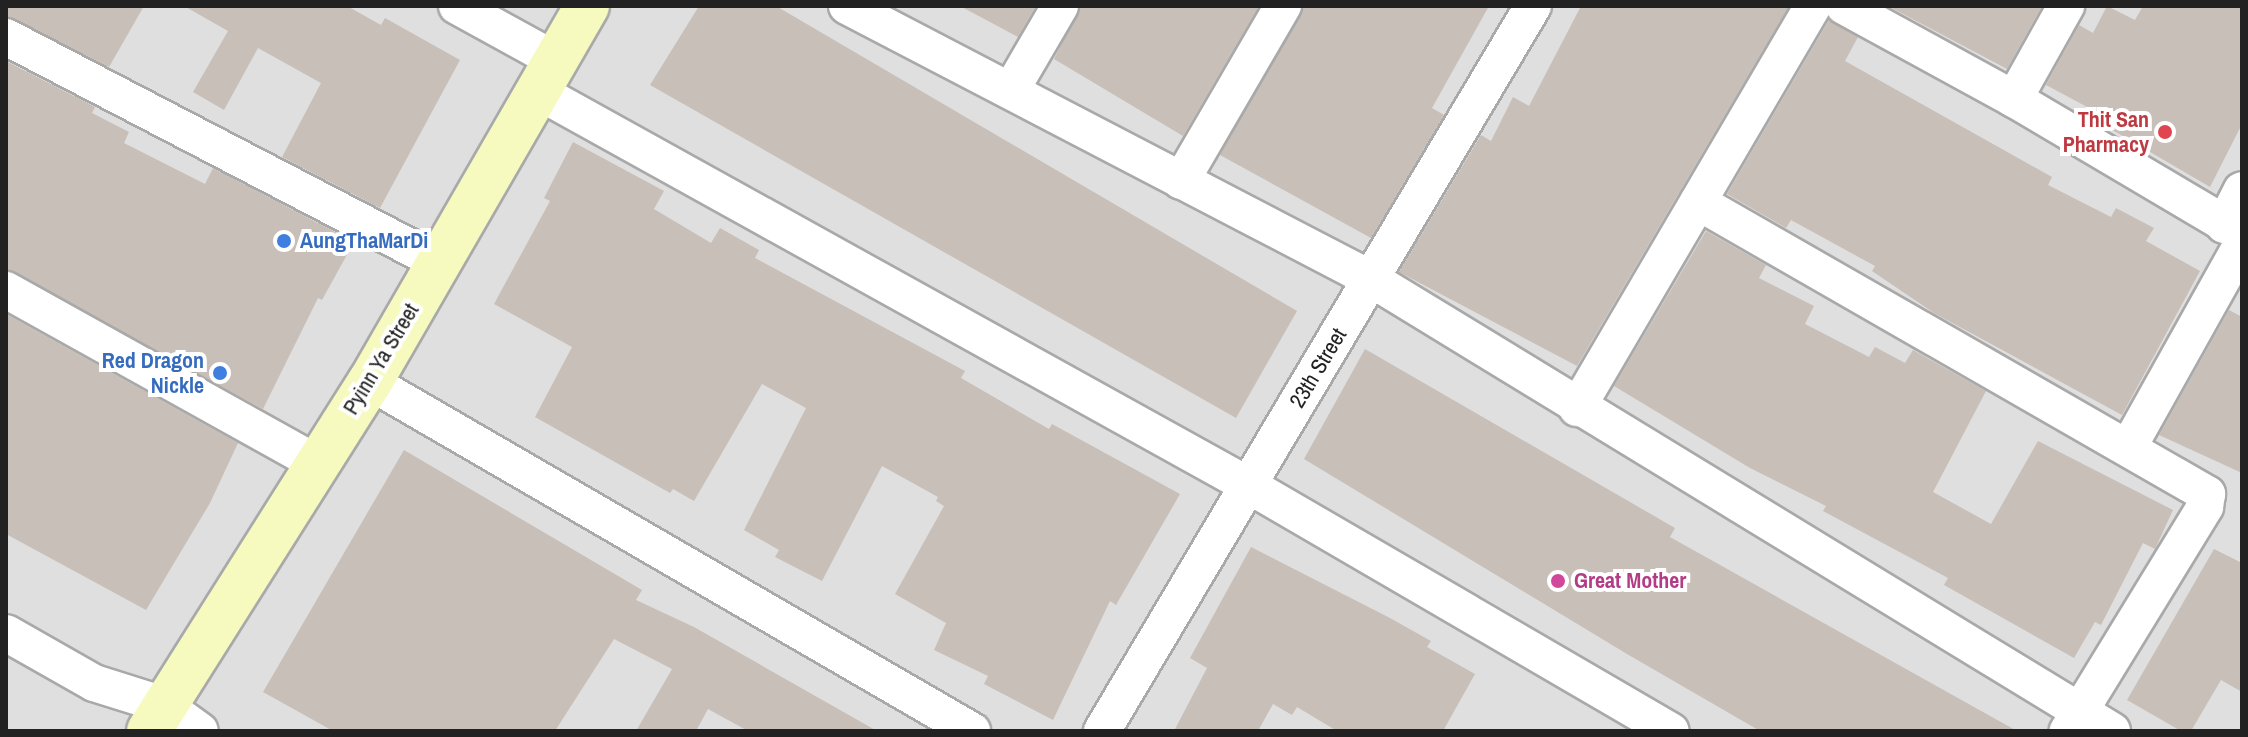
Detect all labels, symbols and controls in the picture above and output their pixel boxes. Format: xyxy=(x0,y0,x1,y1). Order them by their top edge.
place label: Thit San Pharmacy xyxy=(2063,106,2149,158)
marker: Thit San Pharmacy xyxy=(2156,123,2174,141)
place label: AungThaMarDi xyxy=(300,228,428,254)
marker: AungThaMarDi xyxy=(275,232,293,250)
street label: Pyinn Ya Street xyxy=(337,299,425,419)
street label: 23th Street xyxy=(1284,323,1352,413)
place label: Red Dragon Nickle xyxy=(102,347,204,398)
marker: Red Dragon Nickle xyxy=(211,364,229,382)
place label: Great Mother xyxy=(1574,568,1686,594)
marker: Great Mother xyxy=(1549,572,1567,590)

